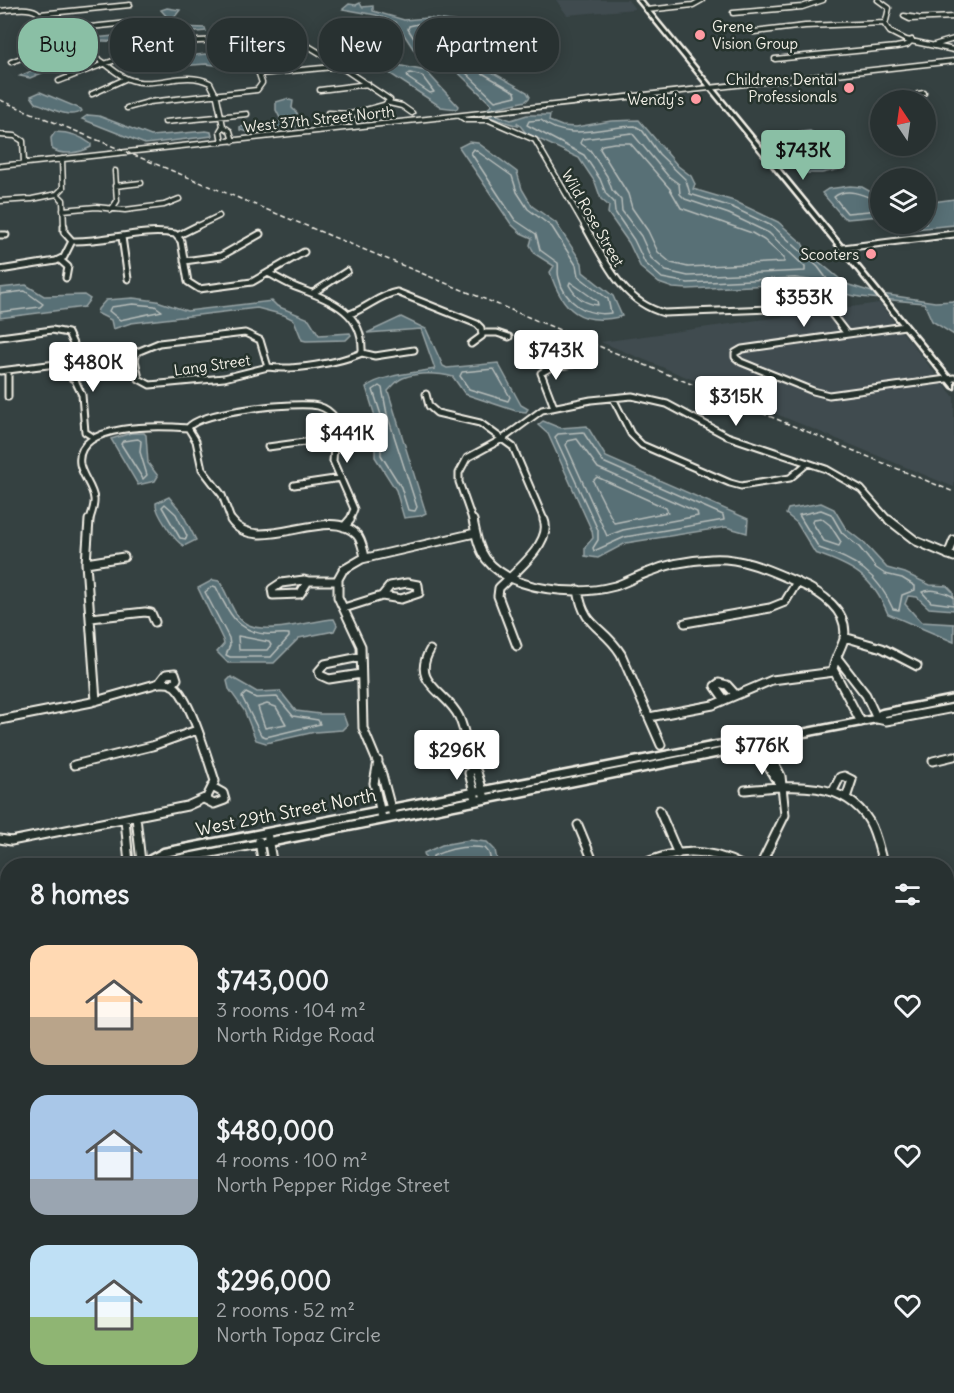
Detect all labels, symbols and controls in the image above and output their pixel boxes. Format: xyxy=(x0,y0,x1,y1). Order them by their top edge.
place label: Grene Vision Group xyxy=(712,17,798,53)
chip: Buy xyxy=(18,18,98,72)
chip: Rent xyxy=(110,18,195,72)
chip: Filters xyxy=(207,18,307,72)
chip: New xyxy=(319,18,403,72)
chip: Apartment xyxy=(415,18,559,72)
marker: Grene Vision Group xyxy=(693,28,707,42)
place label: Childrens Dental Professionals xyxy=(726,70,837,106)
marker: Childrens Dental Professionals xyxy=(842,81,856,95)
place label: Wendy's xyxy=(627,90,684,109)
north arrow xyxy=(870,90,936,156)
map controls xyxy=(870,90,936,234)
marker: Wendy's xyxy=(689,92,703,106)
street label: West 37th Street North xyxy=(242,102,396,136)
pin: $743K xyxy=(761,130,845,181)
text: $743K xyxy=(775,137,831,162)
street label: Wild Rose Street xyxy=(557,166,629,270)
button: layers xyxy=(870,168,936,234)
place label: Scooters xyxy=(800,245,859,264)
marker: Scooters xyxy=(864,247,878,261)
pin: $353K xyxy=(762,277,846,328)
text: $353K xyxy=(775,284,833,309)
pin: $743K xyxy=(514,330,598,381)
text: $743K xyxy=(528,337,584,362)
pin: $480K xyxy=(51,342,135,393)
text: $480K xyxy=(63,349,123,374)
street label: Lang Street xyxy=(172,350,252,380)
pin: $315K xyxy=(694,376,778,427)
text: $315K xyxy=(709,383,763,408)
pin: $441K xyxy=(305,413,389,464)
text: $441K xyxy=(320,420,374,445)
pin: $776K xyxy=(720,725,804,776)
pin: $296K xyxy=(415,730,499,781)
text: $776K xyxy=(735,732,789,757)
text: $296K xyxy=(428,737,486,762)
street label: West 29th Street North xyxy=(194,783,378,841)
text: 8 homes xyxy=(30,878,129,911)
icon: filters xyxy=(891,878,924,911)
text: $743,000 xyxy=(216,964,329,997)
icon: home xyxy=(78,969,150,1041)
icon: heart xyxy=(891,989,924,1022)
text: 3 rooms · 104 m² xyxy=(216,997,366,1022)
text: North Ridge Road xyxy=(216,1022,375,1047)
text: $480,000 xyxy=(216,1114,334,1147)
icon: home xyxy=(78,1119,150,1191)
icon: heart xyxy=(891,1139,924,1172)
text: 4 rooms · 100 m² xyxy=(216,1147,367,1172)
text: North Pepper Ridge Street xyxy=(216,1172,450,1197)
text: $296,000 xyxy=(216,1264,331,1297)
icon: home xyxy=(78,1269,150,1341)
icon: heart xyxy=(891,1289,924,1322)
text: 2 rooms · 52 m² xyxy=(216,1297,355,1322)
text: North Topaz Circle xyxy=(216,1322,381,1347)

